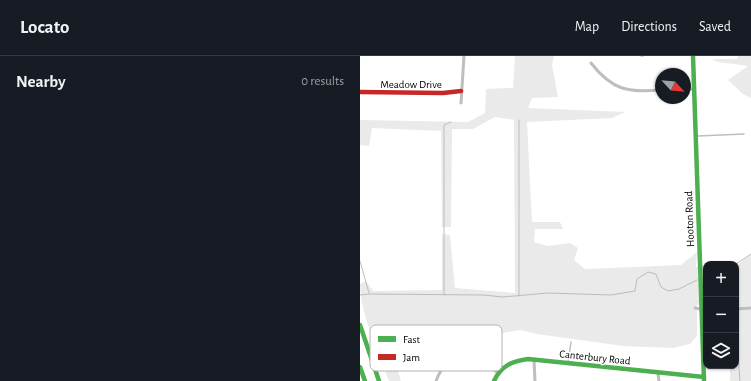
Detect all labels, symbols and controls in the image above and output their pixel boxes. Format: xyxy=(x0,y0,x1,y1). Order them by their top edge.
text: Locato xyxy=(20,18,69,37)
text: Map xyxy=(575,20,599,34)
text: Directions xyxy=(621,20,677,34)
text: Saved xyxy=(699,20,731,34)
north arrow xyxy=(655,68,691,104)
text: Nearby xyxy=(16,73,66,90)
text: 0 results xyxy=(301,75,344,88)
street label: Meadow Drive xyxy=(380,79,442,90)
street label: Hooton Road xyxy=(683,190,696,247)
map controls xyxy=(703,261,739,369)
button: + xyxy=(703,261,739,297)
button: − xyxy=(703,297,739,333)
legend xyxy=(370,325,502,371)
button: layers xyxy=(703,333,739,369)
text: Fast xyxy=(403,334,421,345)
street label: Canterbury Road xyxy=(559,348,631,367)
text: Jam xyxy=(403,352,420,363)

